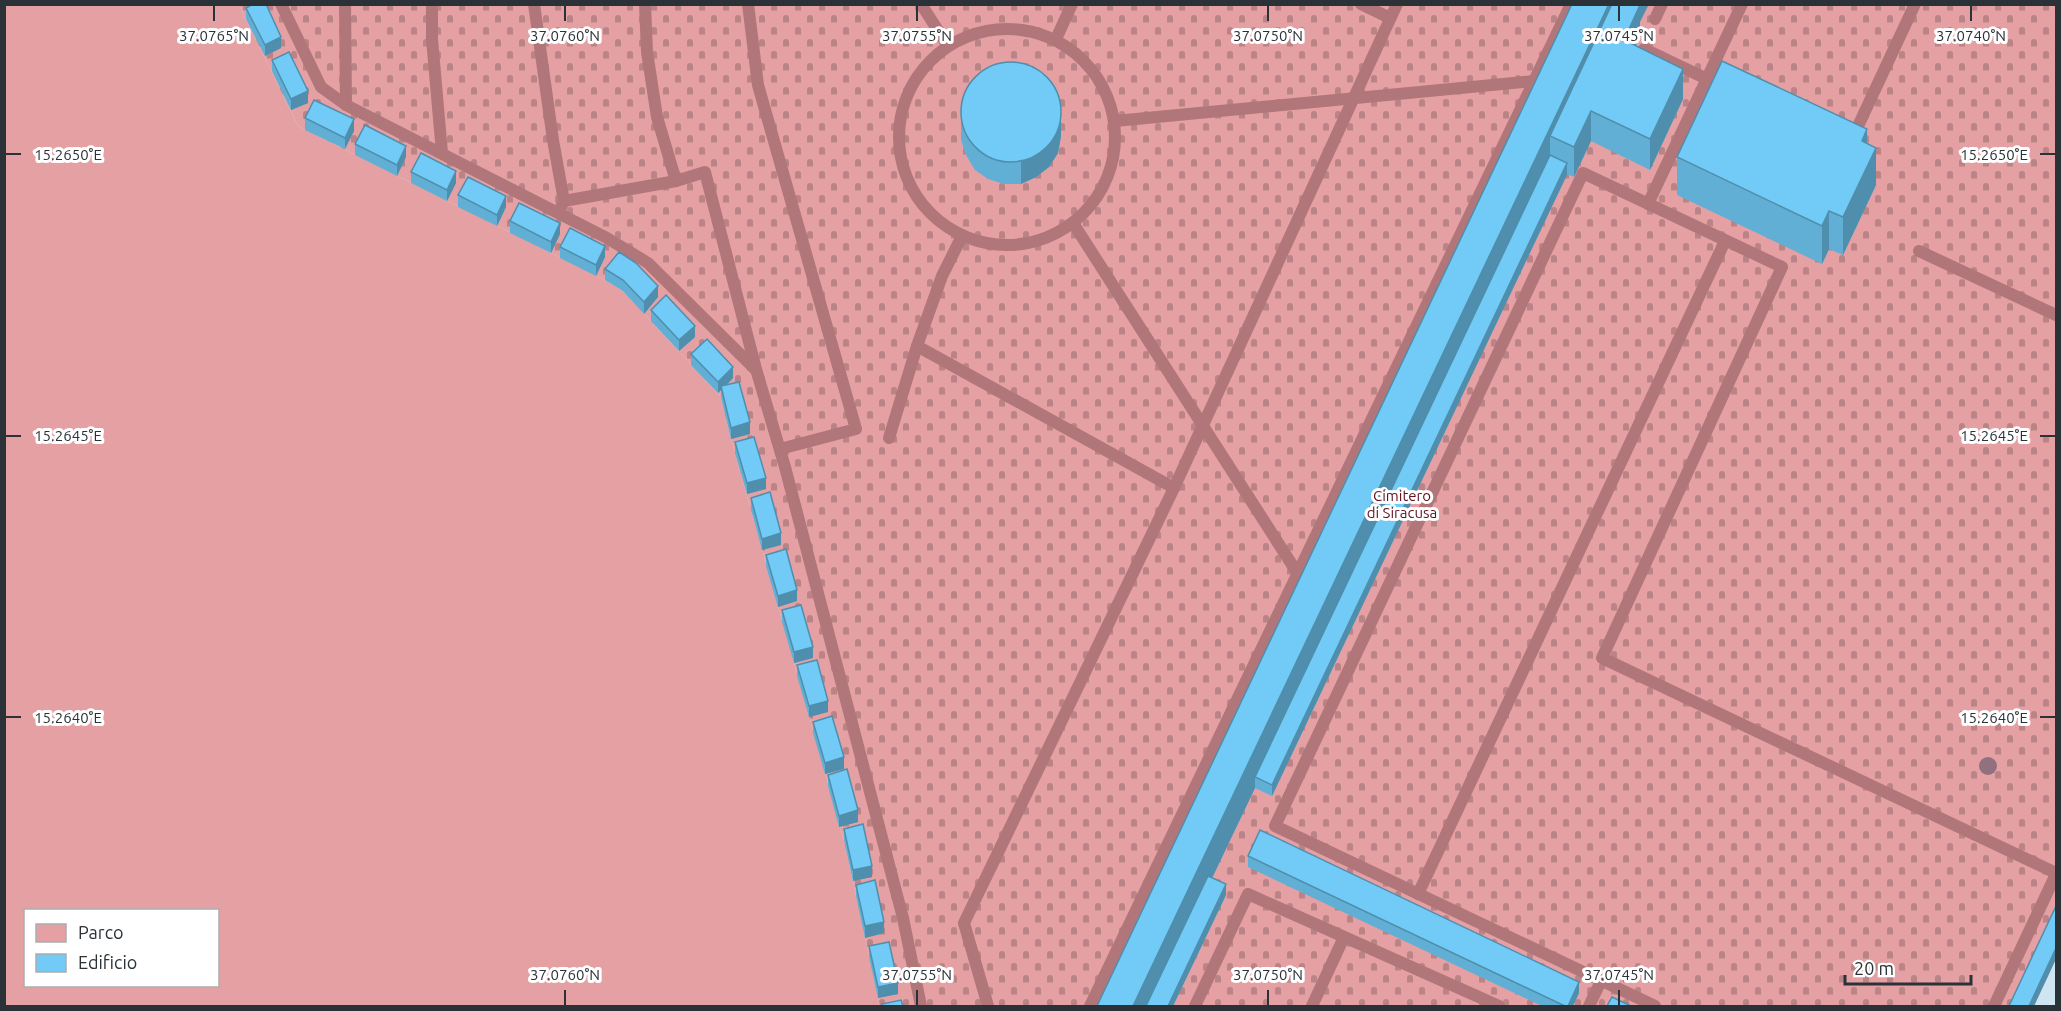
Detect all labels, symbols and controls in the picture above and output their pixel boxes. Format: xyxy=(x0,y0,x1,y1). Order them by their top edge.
text: 37.0765°N xyxy=(179,27,249,44)
text: 37.0760°N xyxy=(530,27,600,44)
text: 37.0755°N xyxy=(882,27,952,44)
text: 37.0750°N xyxy=(1233,27,1303,44)
text: 37.0745°N xyxy=(1584,27,1654,44)
text: 37.0740°N xyxy=(1936,27,2006,44)
text: 15.2650°E xyxy=(34,146,102,163)
text: 15.2650°E xyxy=(1960,146,2028,163)
text: 15.2645°E xyxy=(34,427,102,444)
text: 15.2645°E xyxy=(1960,427,2028,444)
park label: Cimitero di Siracusa xyxy=(1367,487,1437,521)
text: 15.2640°E xyxy=(34,709,102,726)
text: 15.2640°E xyxy=(1960,709,2028,726)
legend xyxy=(24,909,219,987)
text: Parco xyxy=(78,922,124,942)
scale bar xyxy=(1845,948,1971,986)
text: Edificio xyxy=(78,952,137,972)
text: 20 m xyxy=(1854,958,1894,978)
text: 37.0760°N xyxy=(530,966,600,983)
text: 37.0755°N xyxy=(882,966,952,983)
text: 37.0750°N xyxy=(1233,966,1303,983)
text: 37.0745°N xyxy=(1584,966,1654,983)

